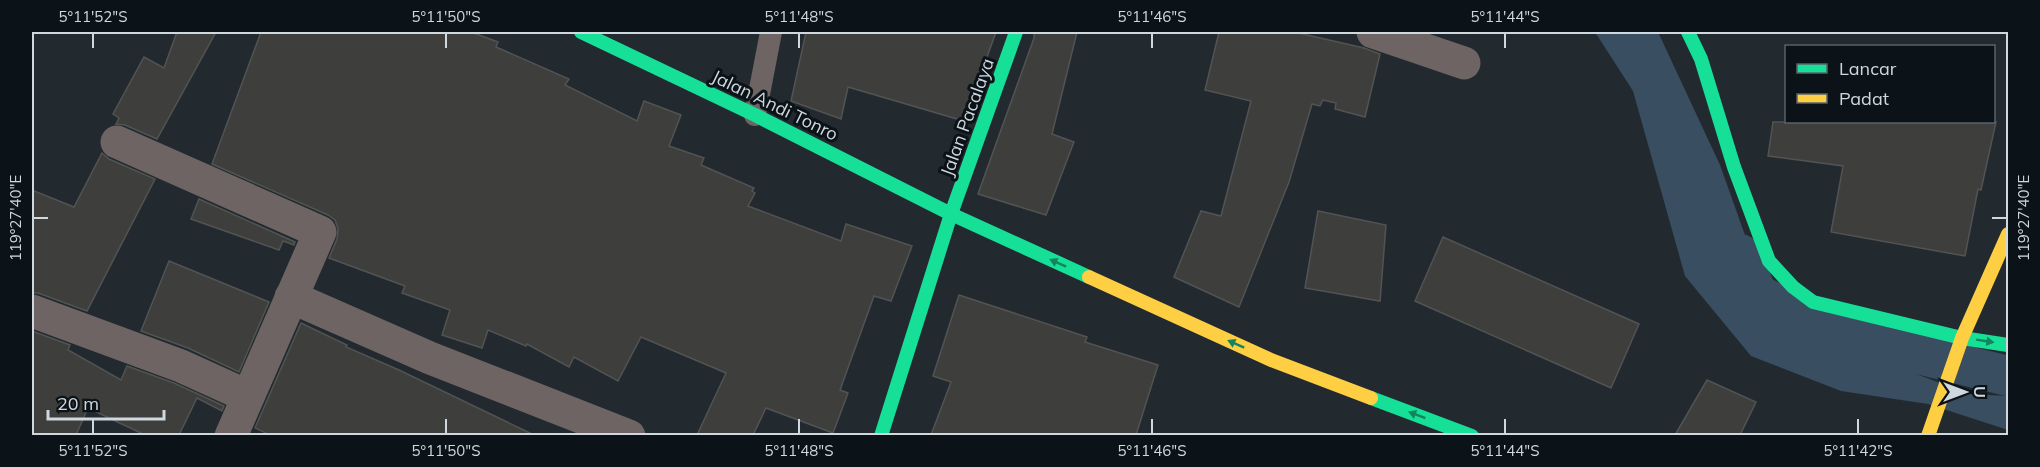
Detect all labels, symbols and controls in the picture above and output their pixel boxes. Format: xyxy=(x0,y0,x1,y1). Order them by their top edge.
text: 5°11'52"S xyxy=(58,7,128,26)
text: 5°11'50"S xyxy=(411,7,481,26)
text: 5°11'48"S xyxy=(764,7,834,26)
text: 5°11'46"S xyxy=(1117,7,1187,26)
text: 5°11'44"S xyxy=(1470,7,1540,26)
legend xyxy=(1785,45,1995,123)
street label: Jalan Pacalaya xyxy=(935,55,999,179)
text: Lancar xyxy=(1839,57,1897,80)
street label: Jalan Andi Tonro xyxy=(708,64,842,146)
text: Padat xyxy=(1839,87,1889,110)
text: 119°27'40"E xyxy=(6,175,25,261)
text: 119°27'40"E xyxy=(2014,175,2033,261)
one-way arrow xyxy=(1049,258,1067,268)
one-way arrow xyxy=(1976,337,1995,346)
one-way arrow xyxy=(1226,339,1244,349)
north arrow xyxy=(1935,362,1995,422)
scale bar xyxy=(48,383,164,421)
text: U xyxy=(1970,386,1990,398)
text: 20 m xyxy=(57,392,99,415)
one-way arrow xyxy=(1408,410,1426,419)
text: 5°11'52"S xyxy=(58,441,128,460)
text: 5°11'50"S xyxy=(411,441,481,460)
text: 5°11'48"S xyxy=(764,441,834,460)
text: 5°11'46"S xyxy=(1117,441,1187,460)
text: 5°11'44"S xyxy=(1470,441,1540,460)
text: 5°11'42"S xyxy=(1823,441,1893,460)

